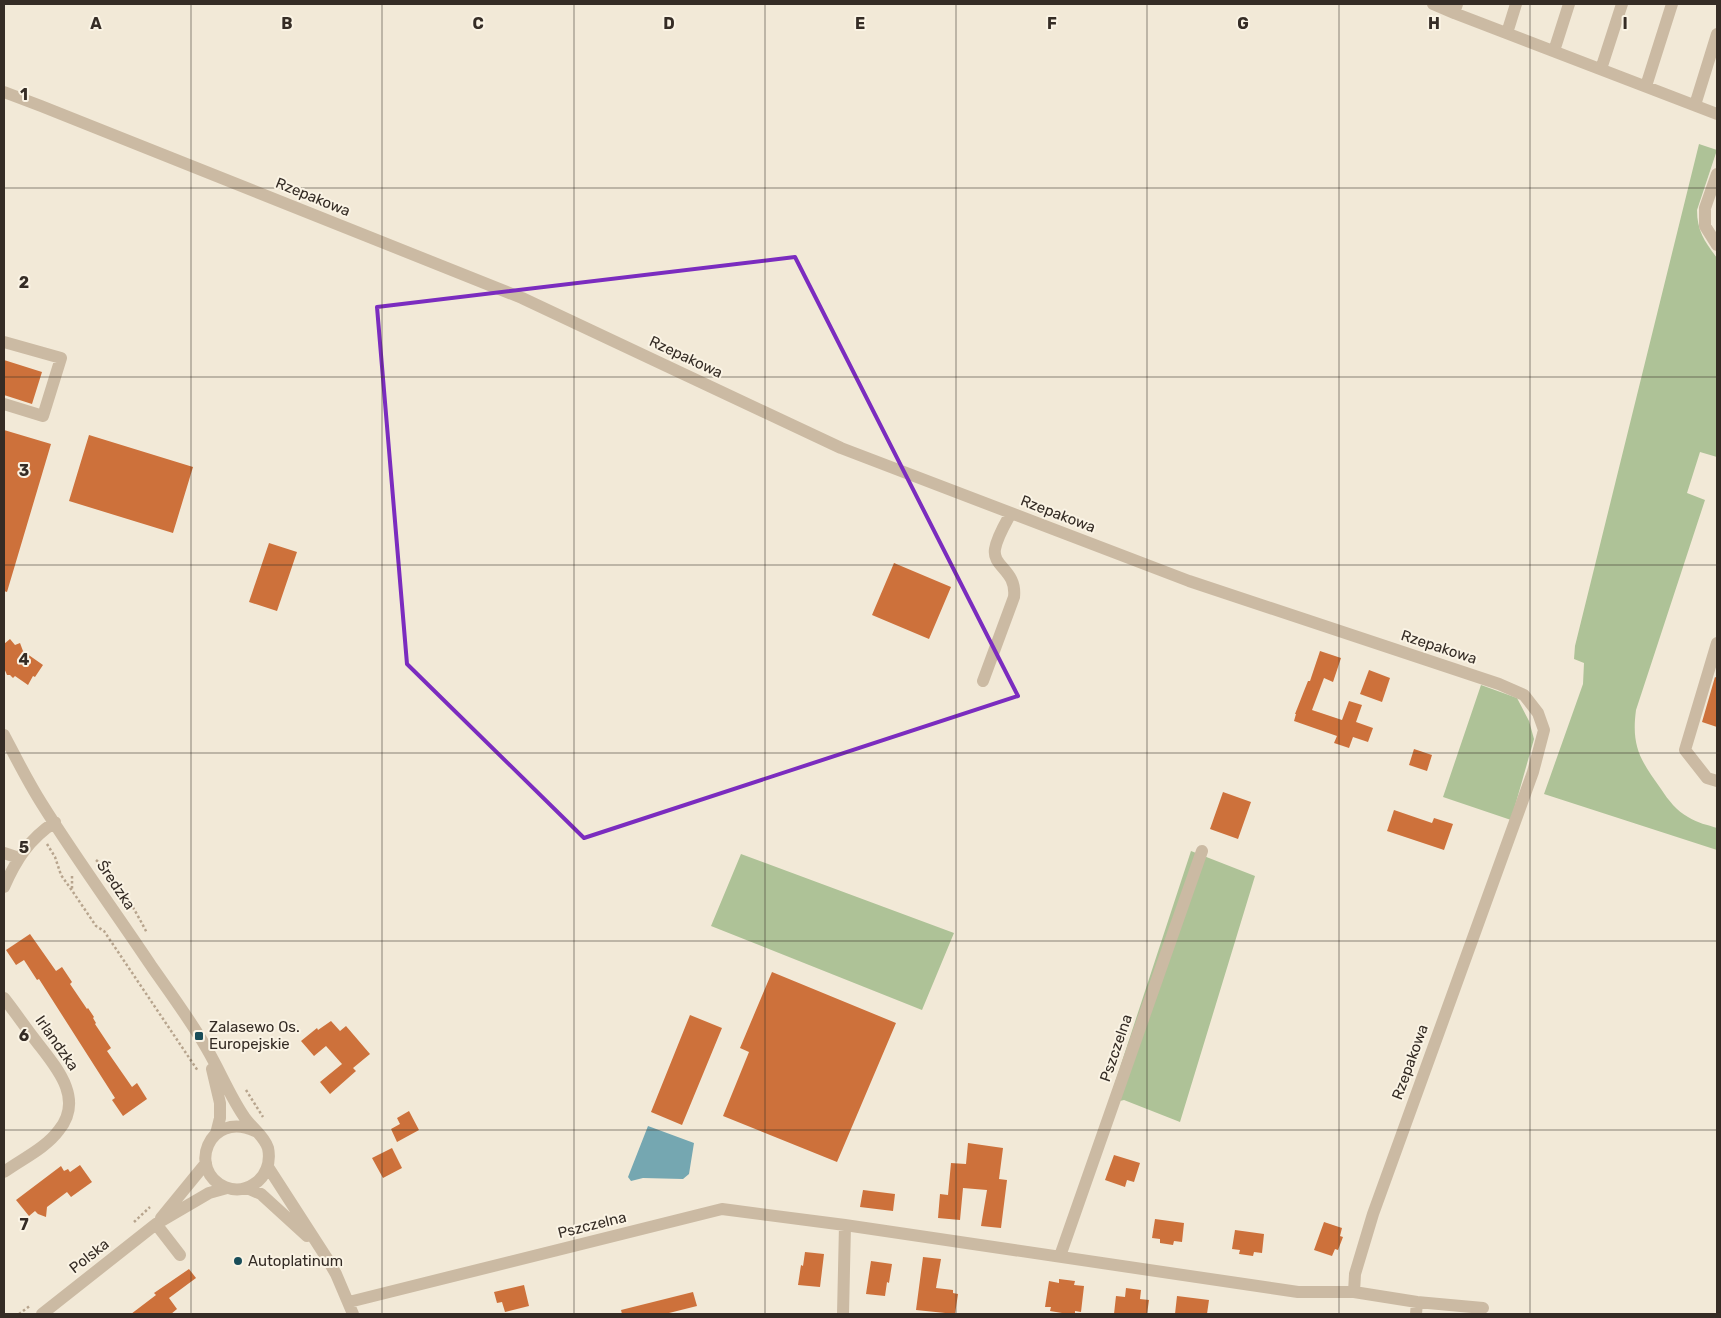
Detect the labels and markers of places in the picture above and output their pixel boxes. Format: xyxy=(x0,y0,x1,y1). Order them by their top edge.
place label: Zalasewo Os. Europejskie xyxy=(209,1018,300,1053)
marker: Zalasewo Os. Europejskie xyxy=(193,1030,205,1042)
place label: Autoplatinum xyxy=(248,1252,343,1270)
marker: Autoplatinum xyxy=(232,1255,244,1267)

